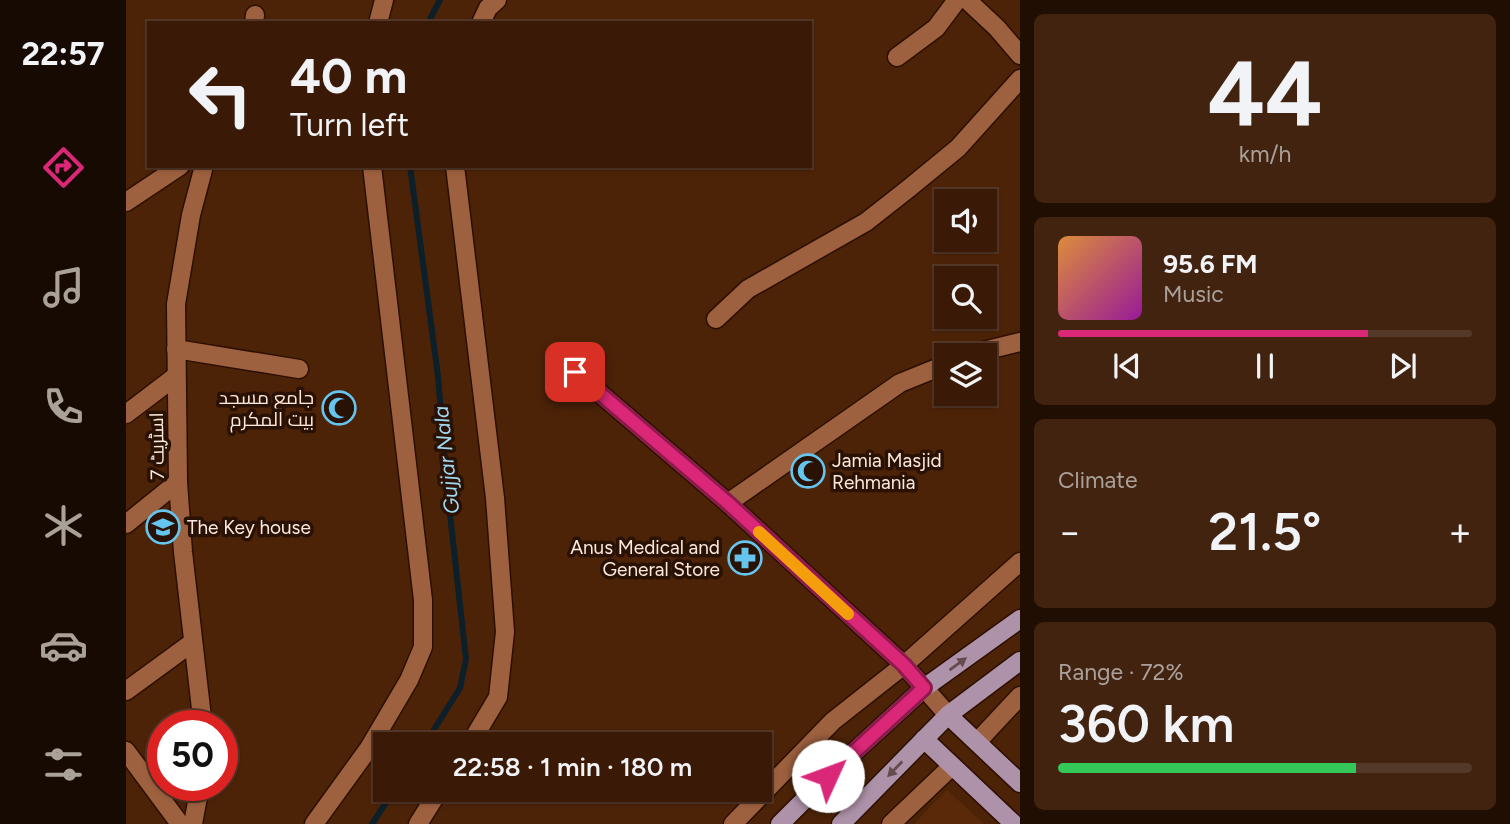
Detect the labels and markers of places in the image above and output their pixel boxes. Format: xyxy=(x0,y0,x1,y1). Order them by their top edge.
pin xyxy=(545,342,605,402)
place label: جامع مسجد بیت المکرم xyxy=(219,386,314,433)
mosque icon: جامع مسجد بیت المکرم xyxy=(320,389,358,427)
place label: Jamia Masjid Rehmania xyxy=(832,449,942,494)
mosque icon: Jamia Masjid Rehmania xyxy=(789,452,827,490)
school or university icon: The Key house xyxy=(144,508,182,546)
place label: The Key house xyxy=(187,516,311,539)
place label: Anus Medical and General Store xyxy=(570,536,720,581)
pharmacy icon: Anus Medical and General Store xyxy=(726,539,764,577)

